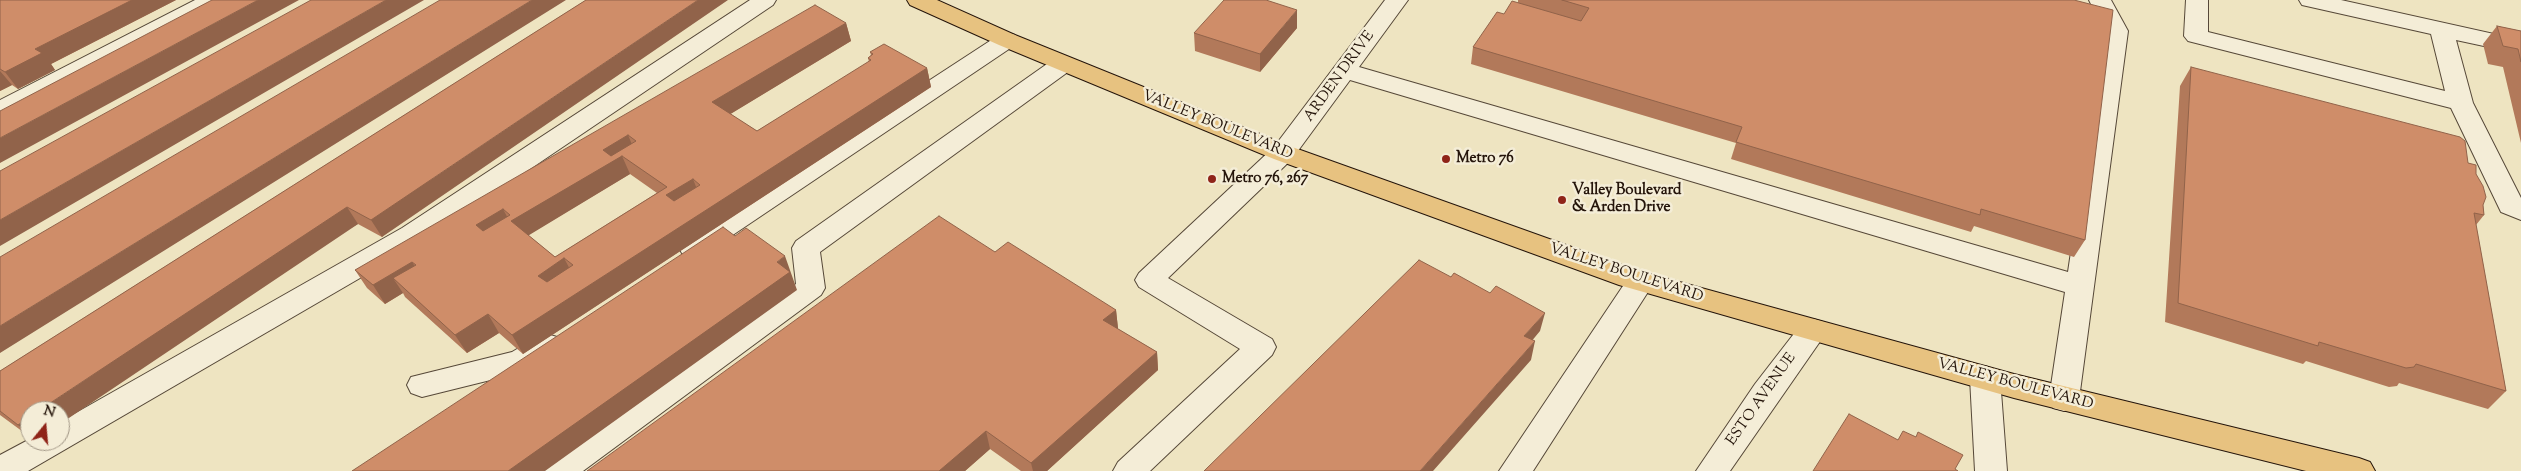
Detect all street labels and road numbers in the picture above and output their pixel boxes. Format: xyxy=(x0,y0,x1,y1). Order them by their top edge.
street label: ARDEN DRIVE xyxy=(1301,28,1379,126)
street label: VALLEY BOULEVARD xyxy=(1139,88,1295,164)
street label: VALLEY BOULEVARD xyxy=(1547,241,1705,307)
street label: ESTO AVENUE xyxy=(1723,350,1801,450)
street label: VALLEY BOULEVARD xyxy=(1935,356,2095,414)

